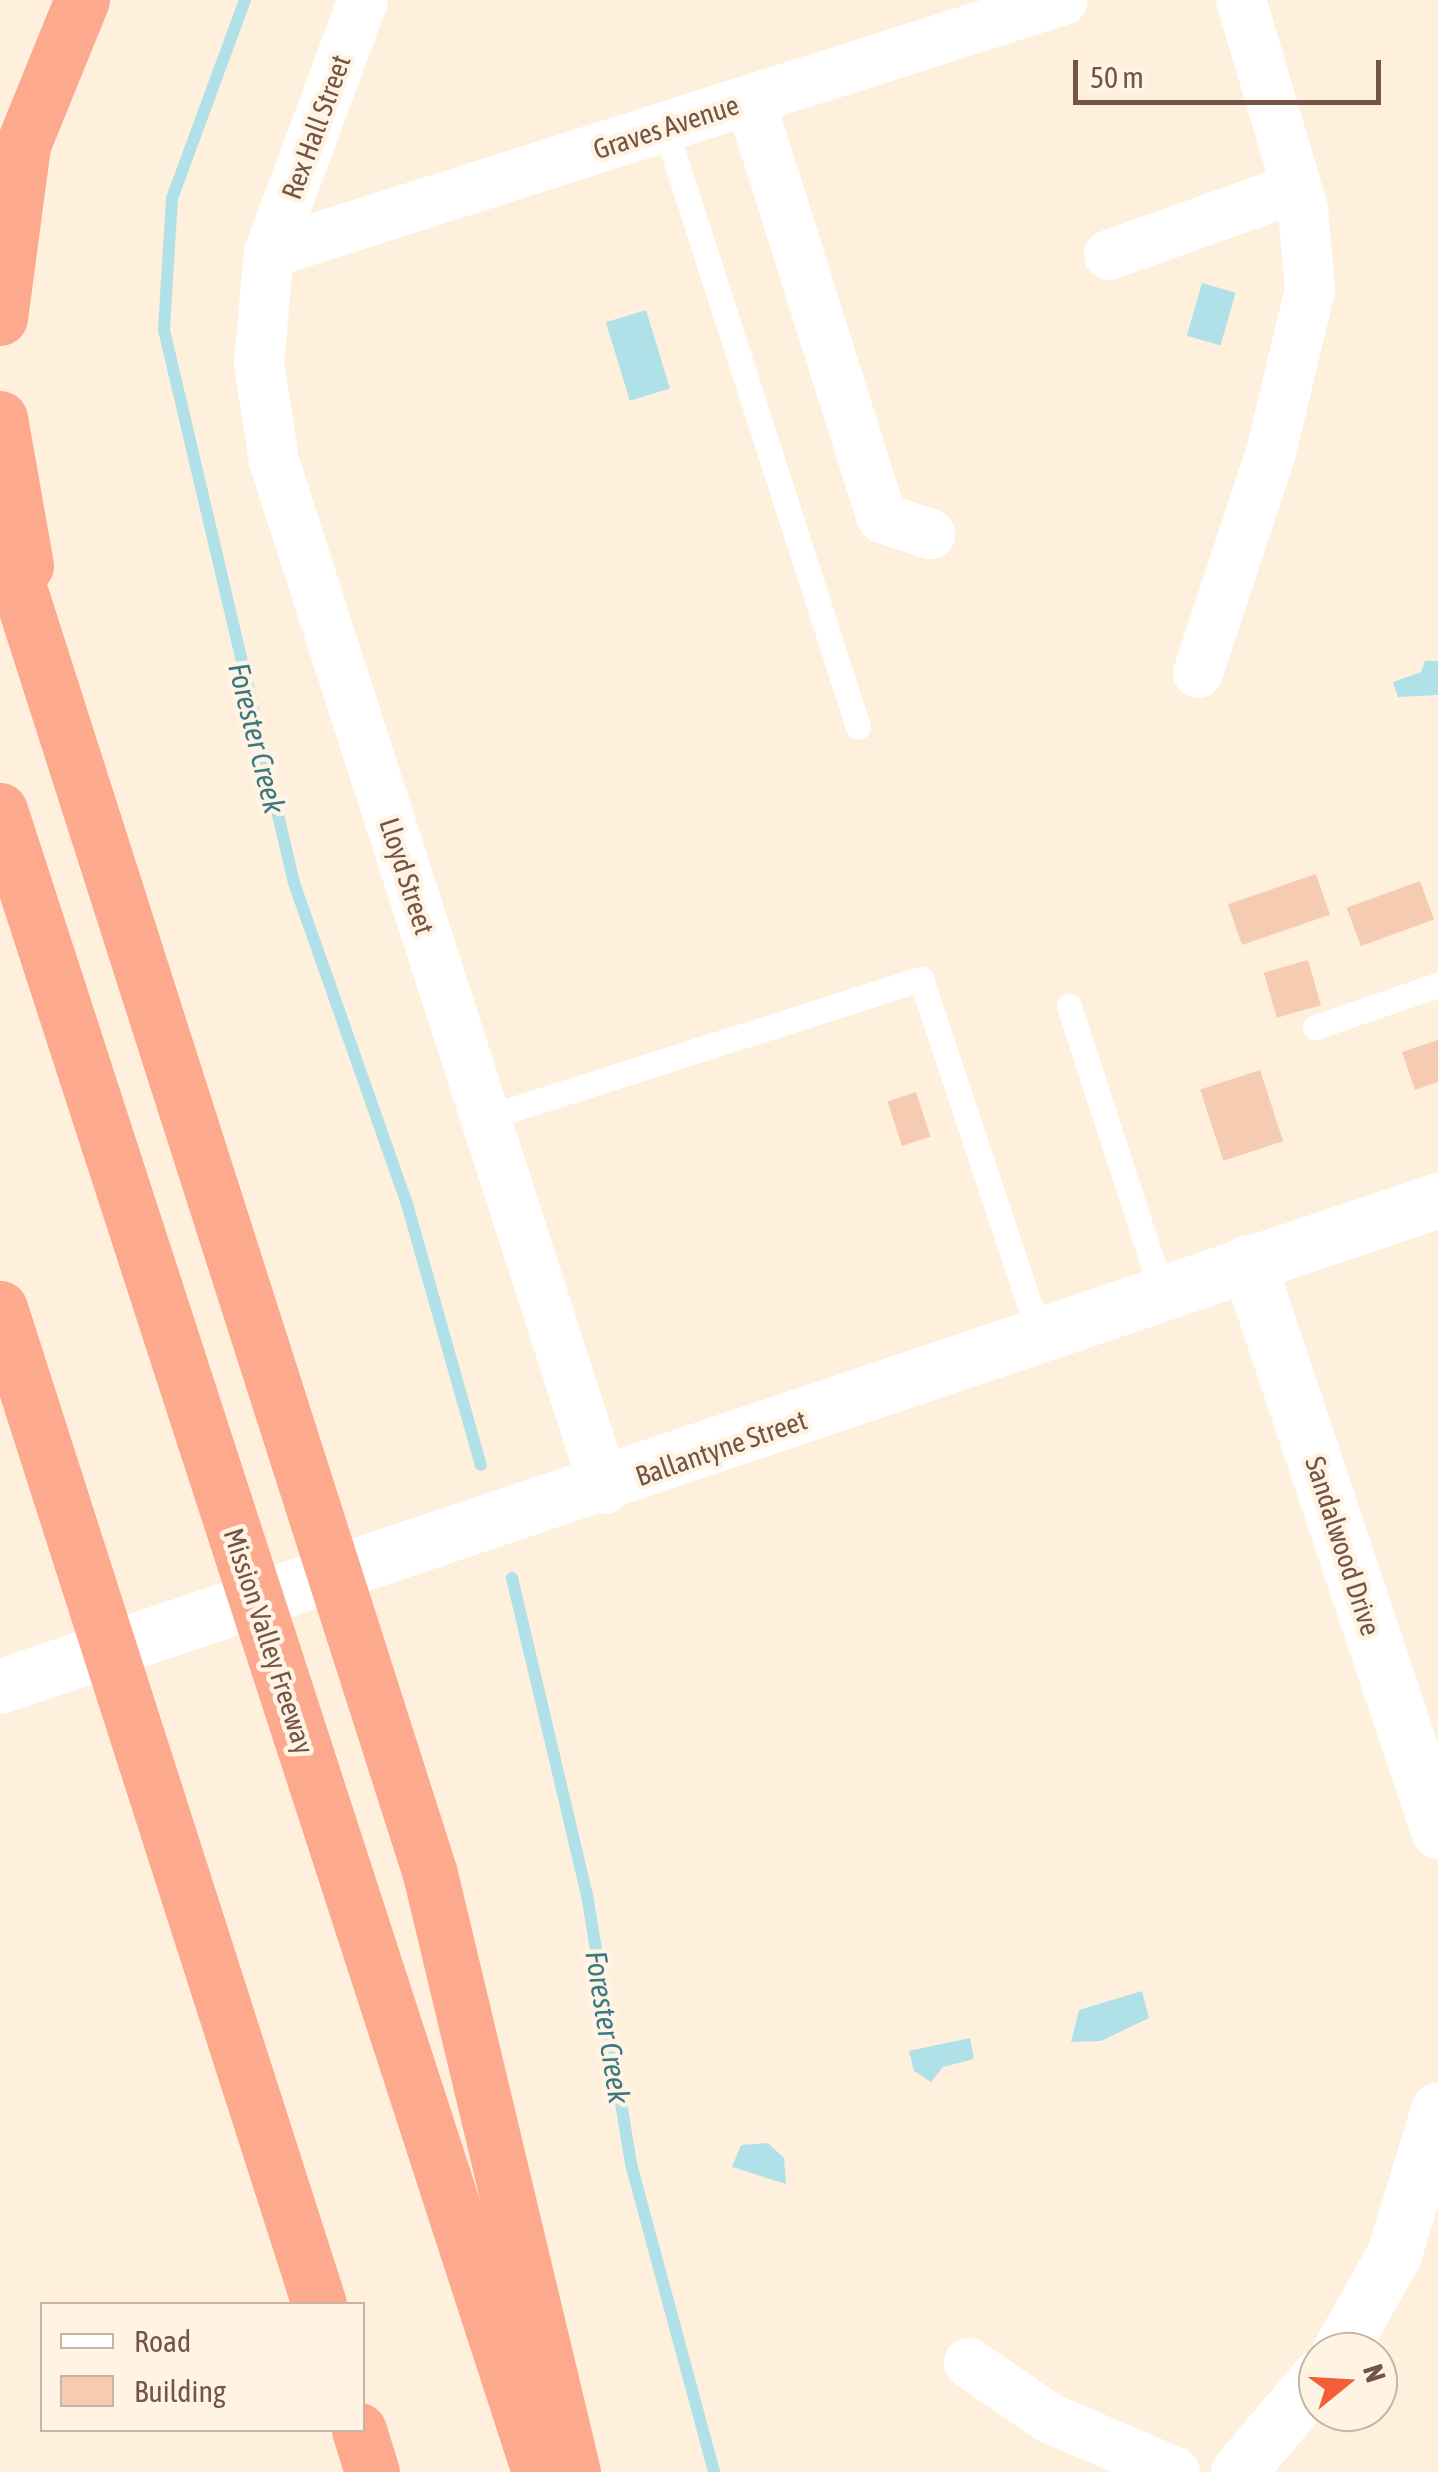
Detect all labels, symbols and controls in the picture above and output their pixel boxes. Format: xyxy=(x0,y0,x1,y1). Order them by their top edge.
scale bar xyxy=(1078,40,1386,102)
street label: Rex Hall Street xyxy=(274,50,358,204)
text: 50 m xyxy=(1090,60,1144,94)
street label: Graves Avenue xyxy=(589,88,743,166)
water label: Forester Creek xyxy=(221,659,293,817)
street label: Lloyd Street xyxy=(372,813,442,939)
street label: Ballantyne Street xyxy=(631,1403,811,1493)
street label: Sandalwood Drive xyxy=(1298,1452,1388,1640)
street label: Mission Valley Freeway xyxy=(217,1524,321,1758)
water label: Forester Creek xyxy=(578,1948,638,2106)
legend xyxy=(40,2302,365,2432)
text: Road xyxy=(134,2324,191,2358)
north arrow xyxy=(1298,2332,1398,2432)
text: N xyxy=(1357,2361,1392,2386)
text: Building xyxy=(134,2374,226,2408)

